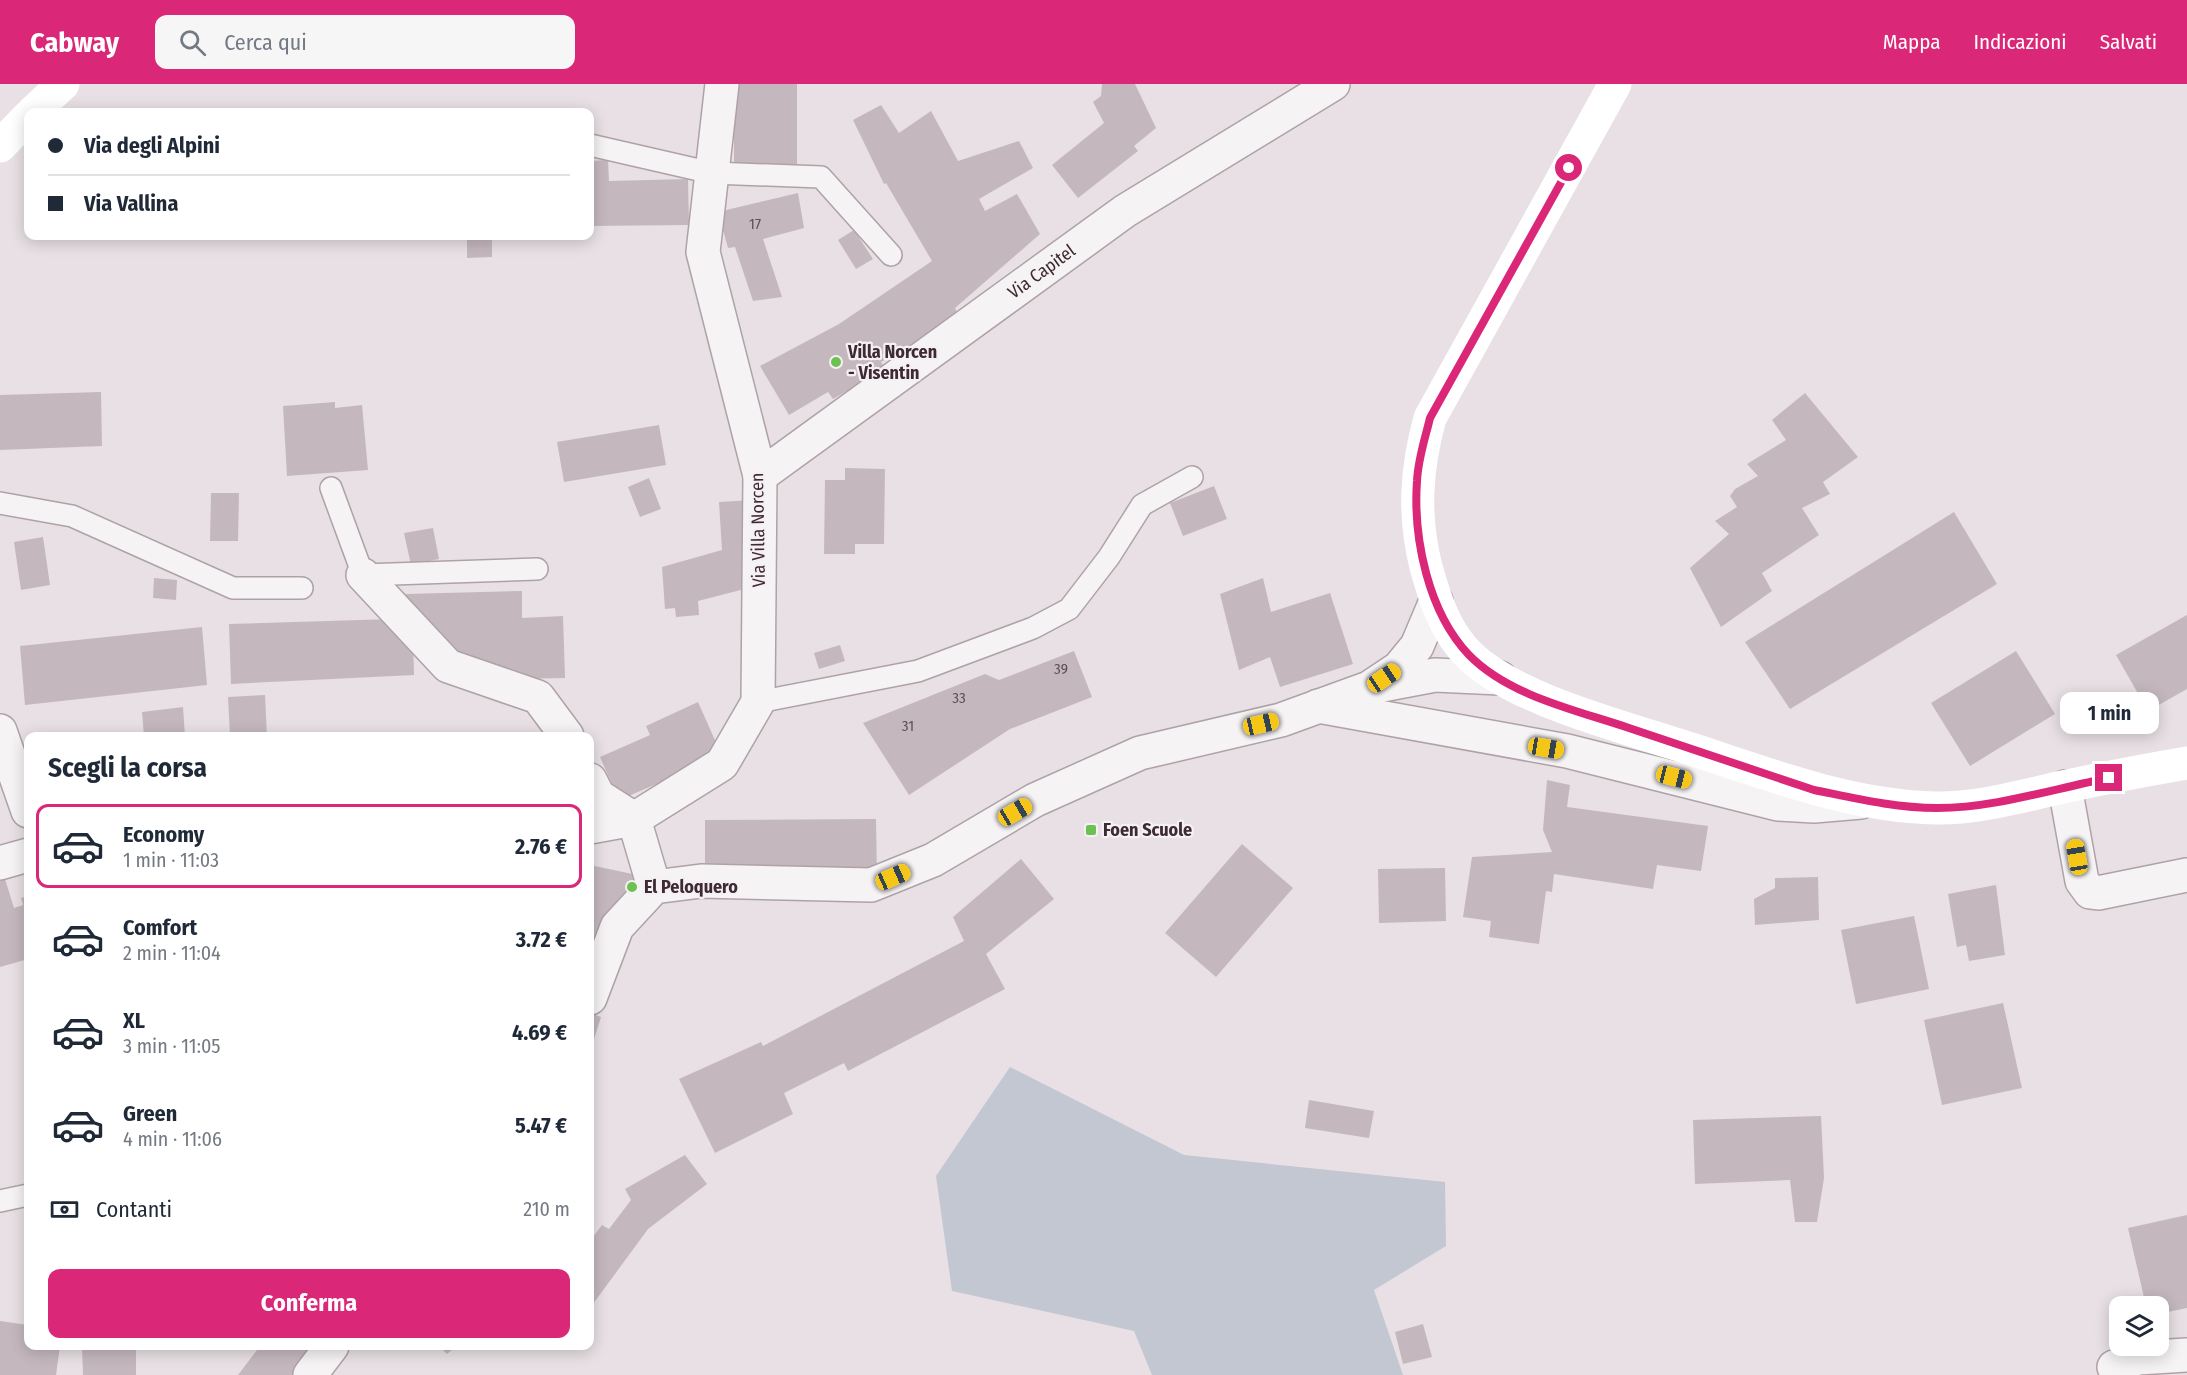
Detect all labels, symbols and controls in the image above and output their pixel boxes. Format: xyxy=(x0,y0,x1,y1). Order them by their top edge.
search box xyxy=(155,15,575,69)
text: Cabway xyxy=(30,26,119,59)
icon: search xyxy=(176,26,209,59)
text: Cerca qui xyxy=(224,29,307,56)
text: Mappa xyxy=(1883,29,1940,55)
text: Indicazioni xyxy=(1973,29,2067,55)
text: Salvati xyxy=(2100,29,2157,55)
text: Via degli Alpini xyxy=(84,132,220,159)
route start xyxy=(1555,154,1582,181)
text: Via Vallina xyxy=(84,190,178,217)
house number: 17 xyxy=(749,215,761,233)
street label: Via Capitel xyxy=(1004,240,1080,303)
place label: Villa Norcen - Visentin xyxy=(847,341,937,384)
marker: Villa Norcen - Visentin xyxy=(829,355,843,369)
street label: Via Villa Norcen xyxy=(746,472,770,588)
house number: 39 xyxy=(1054,660,1068,678)
car xyxy=(1364,660,1404,696)
house number: 33 xyxy=(952,689,966,707)
callout: 1 min xyxy=(2060,691,2158,733)
text: 1 min xyxy=(2088,701,2131,725)
car xyxy=(1241,711,1281,737)
house number: 31 xyxy=(902,717,914,735)
car xyxy=(1527,736,1565,760)
text: Scegli la corsa xyxy=(48,752,207,784)
car xyxy=(1654,764,1694,790)
route end xyxy=(2095,764,2122,791)
car xyxy=(995,795,1035,829)
icon: car xyxy=(51,819,105,873)
place label: Foen Scuole xyxy=(1103,819,1192,841)
text: Economy xyxy=(123,821,204,848)
marker: Foen Scuole xyxy=(1084,823,1098,837)
text: 2.76 € xyxy=(515,833,567,860)
car xyxy=(2065,838,2089,876)
text: 1 min · 11:03 xyxy=(123,848,219,872)
car xyxy=(873,861,913,893)
place label: El Peloquero xyxy=(644,876,738,898)
marker: El Peloquero xyxy=(625,880,639,894)
icon: car xyxy=(51,912,105,966)
text: Comfort xyxy=(123,914,197,941)
text: 3.72 € xyxy=(516,926,567,953)
text: 2 min · 11:04 xyxy=(123,941,221,965)
icon: car xyxy=(51,1005,105,1059)
text: XL xyxy=(123,1007,145,1034)
text: 4.69 € xyxy=(512,1019,567,1046)
text: 3 min · 11:05 xyxy=(123,1034,220,1058)
icon: car xyxy=(51,1098,105,1152)
text: Green xyxy=(123,1100,177,1127)
text: 5.47 € xyxy=(515,1112,567,1139)
text: 4 min · 11:06 xyxy=(123,1127,222,1151)
icon: cash xyxy=(48,1193,81,1226)
text: Contanti xyxy=(96,1196,172,1223)
text: 210 m xyxy=(523,1197,570,1221)
button: Conferma xyxy=(48,1269,570,1338)
map controls xyxy=(2109,1296,2169,1356)
button: layers xyxy=(2109,1296,2169,1356)

